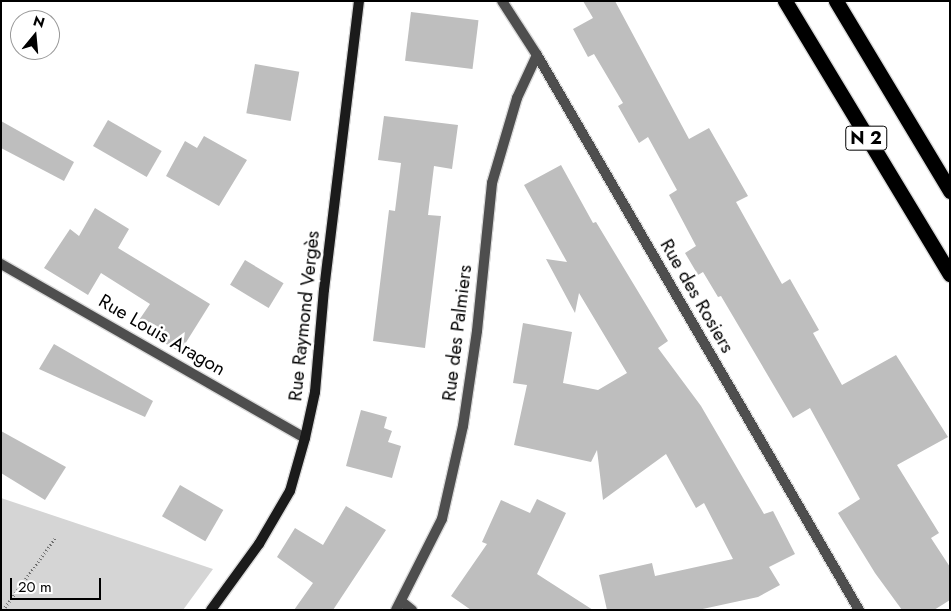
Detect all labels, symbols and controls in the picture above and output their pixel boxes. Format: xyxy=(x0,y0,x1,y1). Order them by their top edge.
north arrow xyxy=(10,10,60,60)
text: N xyxy=(31,10,47,33)
road number: N 2 xyxy=(845,122,887,154)
street label: Rue Raymond Vergès xyxy=(284,230,324,402)
street label: Rue des Rosiers xyxy=(655,235,739,357)
street label: Rue des Palmiers xyxy=(437,264,477,402)
street label: Rue Louis Aragon xyxy=(95,289,229,381)
scale bar xyxy=(12,568,104,600)
text: 20 m xyxy=(18,576,52,598)

